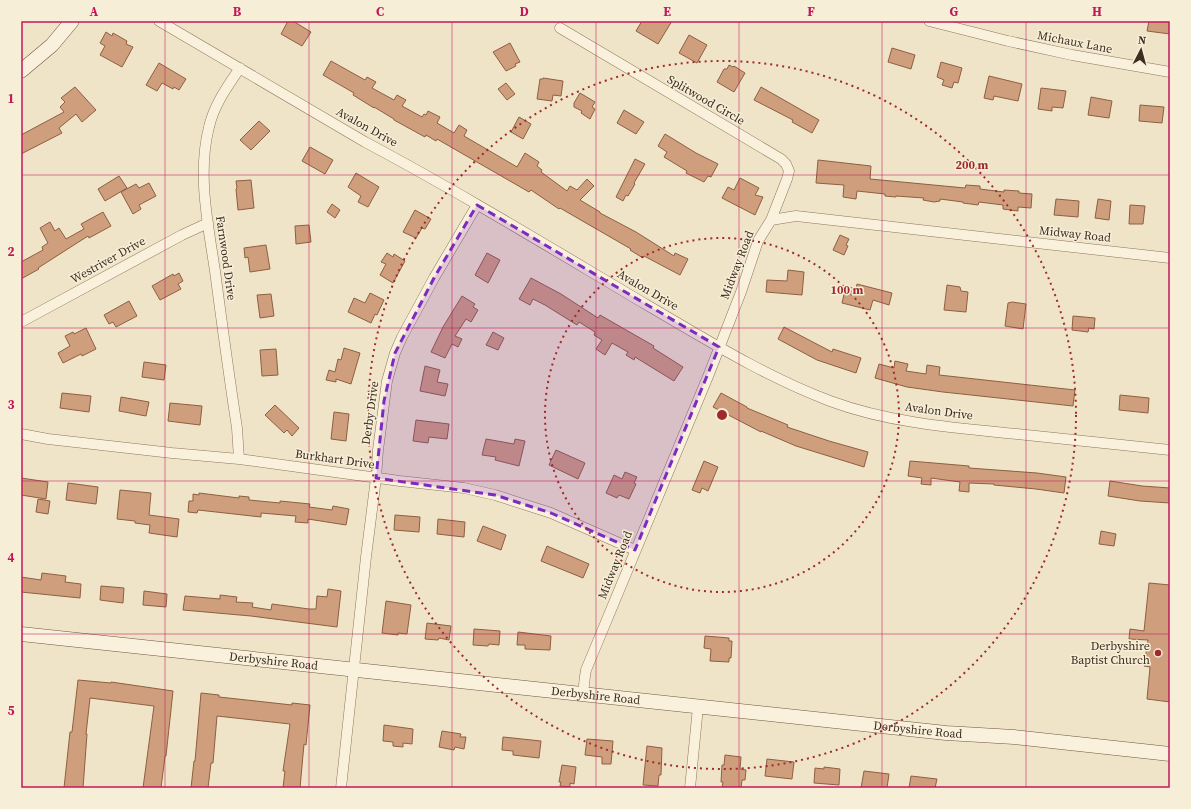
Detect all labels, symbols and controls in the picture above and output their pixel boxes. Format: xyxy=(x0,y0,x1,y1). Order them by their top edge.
text: A xyxy=(90,3,99,20)
text: B xyxy=(233,3,242,20)
text: C xyxy=(376,3,384,20)
text: D xyxy=(519,3,529,20)
text: E xyxy=(663,3,671,20)
text: F xyxy=(807,3,815,20)
text: G xyxy=(950,3,959,20)
text: H xyxy=(1092,3,1102,20)
street label: Michaux Lane xyxy=(1036,27,1114,57)
north arrow xyxy=(1121,30,1161,70)
text: N xyxy=(1137,33,1147,48)
street label: Splitwood Circle xyxy=(664,71,748,129)
text: 1 xyxy=(7,90,15,107)
street label: Avalon Drive xyxy=(333,103,401,151)
text: 200 m xyxy=(956,157,989,173)
street label: Farnwood Drive xyxy=(212,215,240,301)
street label: Midway Road xyxy=(1038,222,1112,246)
street label: Midway Road xyxy=(717,228,757,302)
street label: Westriver Drive xyxy=(68,233,148,287)
text: 2 xyxy=(7,243,15,260)
street label: Avalon Drive xyxy=(614,266,682,314)
text: 100 m xyxy=(831,282,864,298)
street label: Derby Drive xyxy=(358,380,382,446)
text: 3 xyxy=(7,396,15,413)
street label: Avalon Drive xyxy=(904,398,974,424)
centre of rings xyxy=(715,408,729,422)
street label: Burkhart Drive xyxy=(294,446,376,472)
street label: Midway Road xyxy=(594,528,636,601)
text: 4 xyxy=(7,549,15,566)
place label: Derbyshire Baptist Church xyxy=(1071,638,1150,668)
street label: Derbyshire Road xyxy=(228,648,319,674)
marker: Derbyshire Baptist Church xyxy=(1153,648,1163,658)
street label: Derbyshire Road xyxy=(550,683,641,708)
text: 5 xyxy=(7,702,15,719)
street label: Derbyshire Road xyxy=(873,717,963,742)

